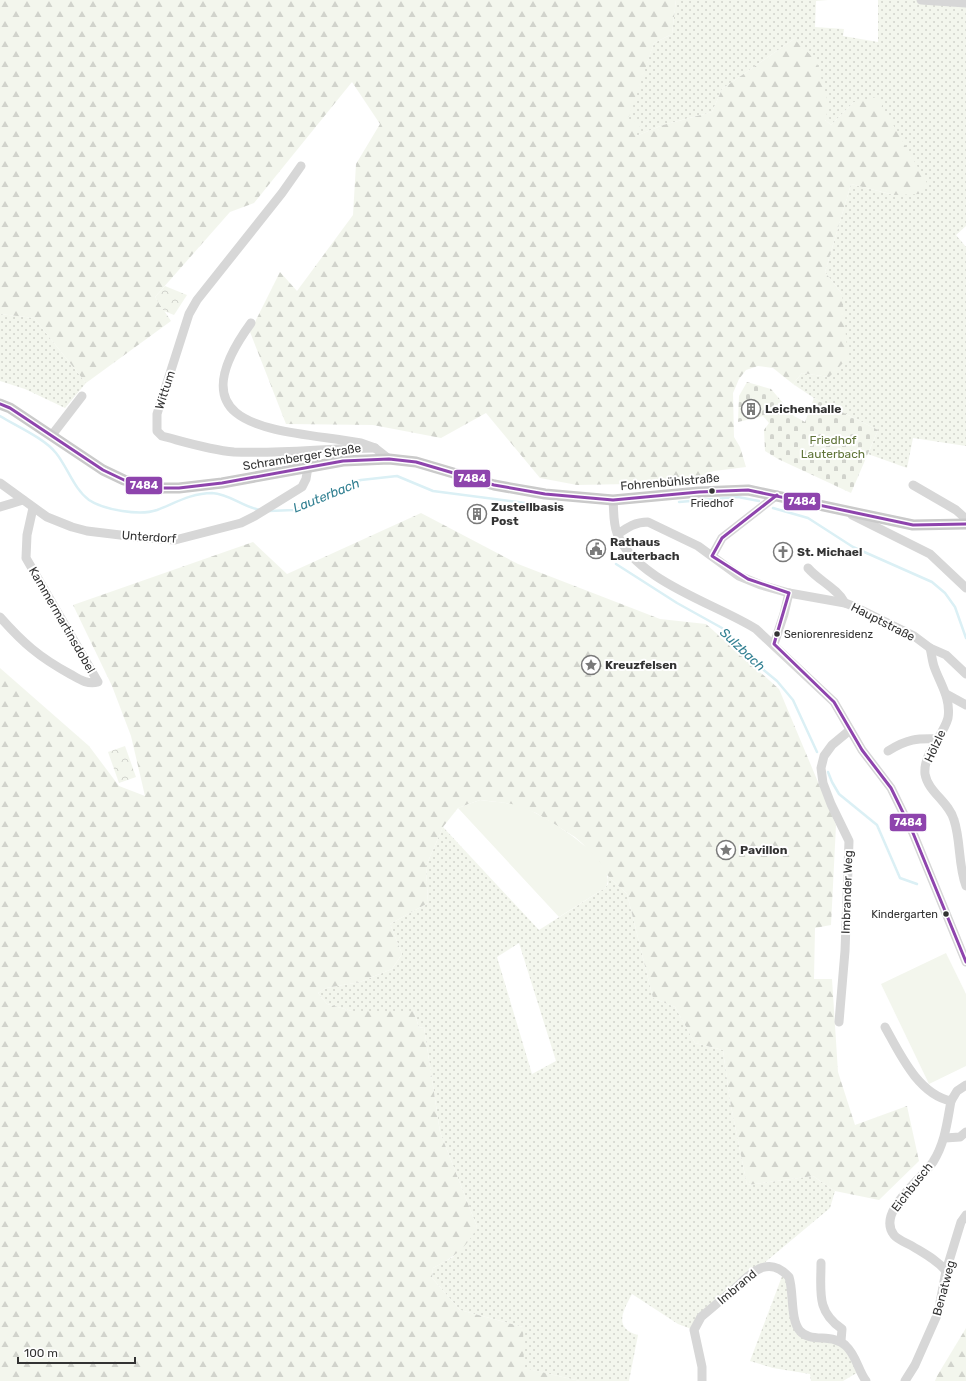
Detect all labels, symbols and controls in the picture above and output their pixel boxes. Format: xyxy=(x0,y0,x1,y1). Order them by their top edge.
street label: Wittum xyxy=(152,369,178,411)
building icon: Leichenhalle xyxy=(740,398,762,420)
place label: Leichenhalle xyxy=(765,402,841,416)
park label: Friedhof Lauterbach xyxy=(801,433,865,461)
street label: Schramberger Straße xyxy=(242,441,362,473)
line badge: 7484 xyxy=(453,469,491,488)
street label: Fohrenbühlstraße xyxy=(620,471,721,493)
text: 7484 xyxy=(458,472,487,485)
water label: Lauterbach xyxy=(291,475,362,516)
line badge: 7484 xyxy=(125,476,163,495)
text: 7484 xyxy=(130,479,159,492)
marker: Friedhof xyxy=(707,486,717,496)
line badge: 7484 xyxy=(783,492,821,511)
text: 7484 xyxy=(788,495,817,508)
place label: Friedhof xyxy=(691,497,734,510)
place label: Zustellbasis Post xyxy=(491,500,564,528)
building icon: Zustellbasis Post xyxy=(466,503,488,525)
street label: Unterdorf xyxy=(121,528,177,546)
place label: Rathaus Lauterbach xyxy=(610,535,680,563)
public building icon: Rathaus Lauterbach xyxy=(585,538,607,560)
church icon: St. Michael xyxy=(772,541,794,563)
place label: St. Michael xyxy=(797,545,862,559)
street label: Kammermartinsdobel xyxy=(26,565,98,676)
street label: Hauptstraße xyxy=(849,600,918,644)
water label: Sulzbach xyxy=(717,625,768,674)
place label: Seniorenresidenz xyxy=(784,628,873,641)
marker: Seniorenresidenz xyxy=(772,629,782,639)
place icon: Kreuzfelsen xyxy=(580,654,602,676)
place label: Kreuzfelsen xyxy=(605,658,677,672)
street label: Hölzle xyxy=(921,727,949,764)
line badge: 7484 xyxy=(889,813,927,832)
text: 7484 xyxy=(894,816,923,829)
place icon: Pavillon xyxy=(715,839,737,861)
place label: Pavillon xyxy=(740,843,788,857)
street label: Imbrander Weg xyxy=(839,850,855,934)
place label: Kindergarten xyxy=(871,908,938,921)
marker: Kindergarten xyxy=(941,909,951,919)
street label: Eichbusch xyxy=(888,1160,936,1214)
street label: Benatweg xyxy=(930,1259,958,1317)
street label: Imbrand xyxy=(715,1267,759,1307)
scale bar xyxy=(18,1339,135,1365)
text: 100 m xyxy=(24,1346,58,1360)

